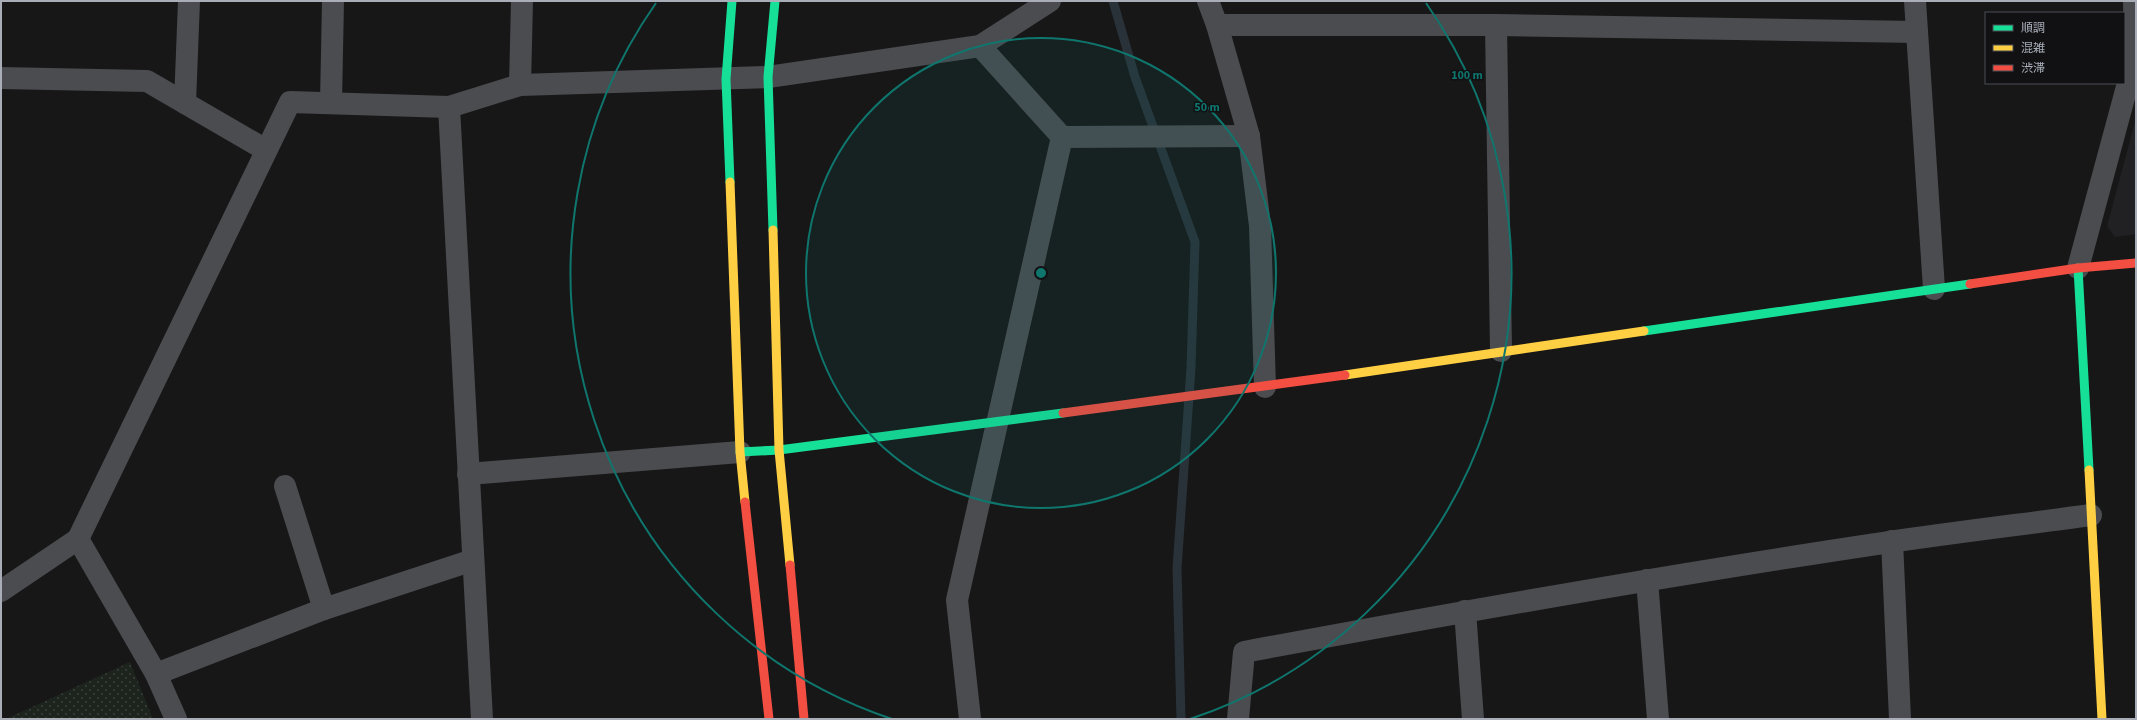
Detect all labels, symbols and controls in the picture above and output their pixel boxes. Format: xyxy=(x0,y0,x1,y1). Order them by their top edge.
legend xyxy=(1985,12,2125,84)
text: 順調 xyxy=(2021,20,2045,37)
text: 混雑 xyxy=(2021,40,2045,57)
text: 渋滞 xyxy=(2021,60,2045,77)
text: 100 m xyxy=(1451,67,1483,84)
text: 50 m xyxy=(1194,99,1220,116)
centre of rings xyxy=(1034,266,1048,280)

